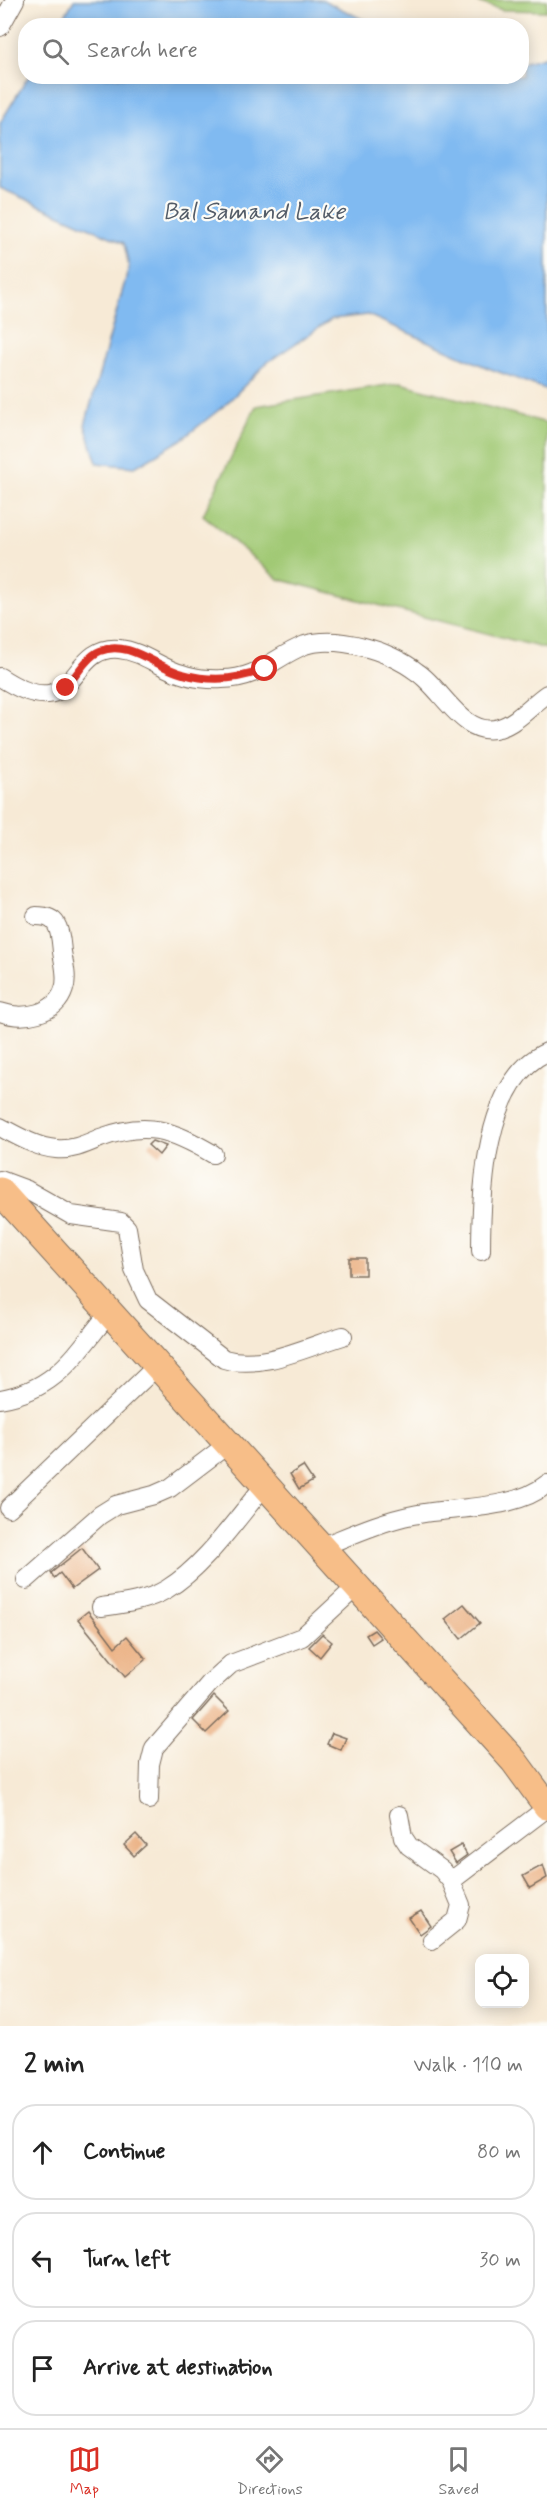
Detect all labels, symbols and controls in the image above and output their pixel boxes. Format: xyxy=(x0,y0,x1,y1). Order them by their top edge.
search box xyxy=(18,18,529,84)
icon: search xyxy=(39,35,72,68)
text: Search here xyxy=(87,37,198,65)
water label: Bal Samand Lake xyxy=(163,197,346,228)
route start xyxy=(251,655,277,681)
route end xyxy=(52,674,78,700)
map controls xyxy=(475,1954,529,2008)
button: locate xyxy=(475,1954,529,2008)
text: 2 min xyxy=(24,2048,85,2082)
text: Walk · 110 m xyxy=(414,2052,523,2079)
icon: ahead xyxy=(26,2136,59,2169)
text: Continue xyxy=(83,2138,165,2166)
text: 80 m xyxy=(477,2139,521,2166)
icon: left xyxy=(26,2244,59,2277)
text: Turn left xyxy=(83,2246,171,2274)
text: 30 m xyxy=(479,2247,521,2274)
icon: arrive xyxy=(26,2352,59,2385)
text: Arrive at destination xyxy=(83,2354,273,2382)
tab: Map xyxy=(68,2443,101,2500)
tab: Directions xyxy=(237,2443,303,2500)
tab: Saved xyxy=(439,2443,479,2500)

